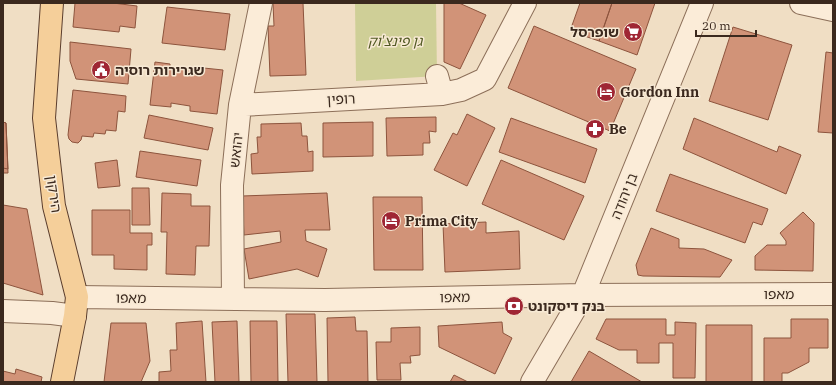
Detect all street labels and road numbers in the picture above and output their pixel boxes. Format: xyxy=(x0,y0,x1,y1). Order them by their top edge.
street label: רופין xyxy=(326,89,356,109)
street label: יהואש xyxy=(225,131,247,169)
street label: בן יהודה xyxy=(607,170,641,222)
street label: הירקון xyxy=(42,174,66,214)
street label: מאפו xyxy=(764,285,794,303)
street label: מאפו xyxy=(440,288,470,306)
street label: מאפו xyxy=(116,289,146,307)

